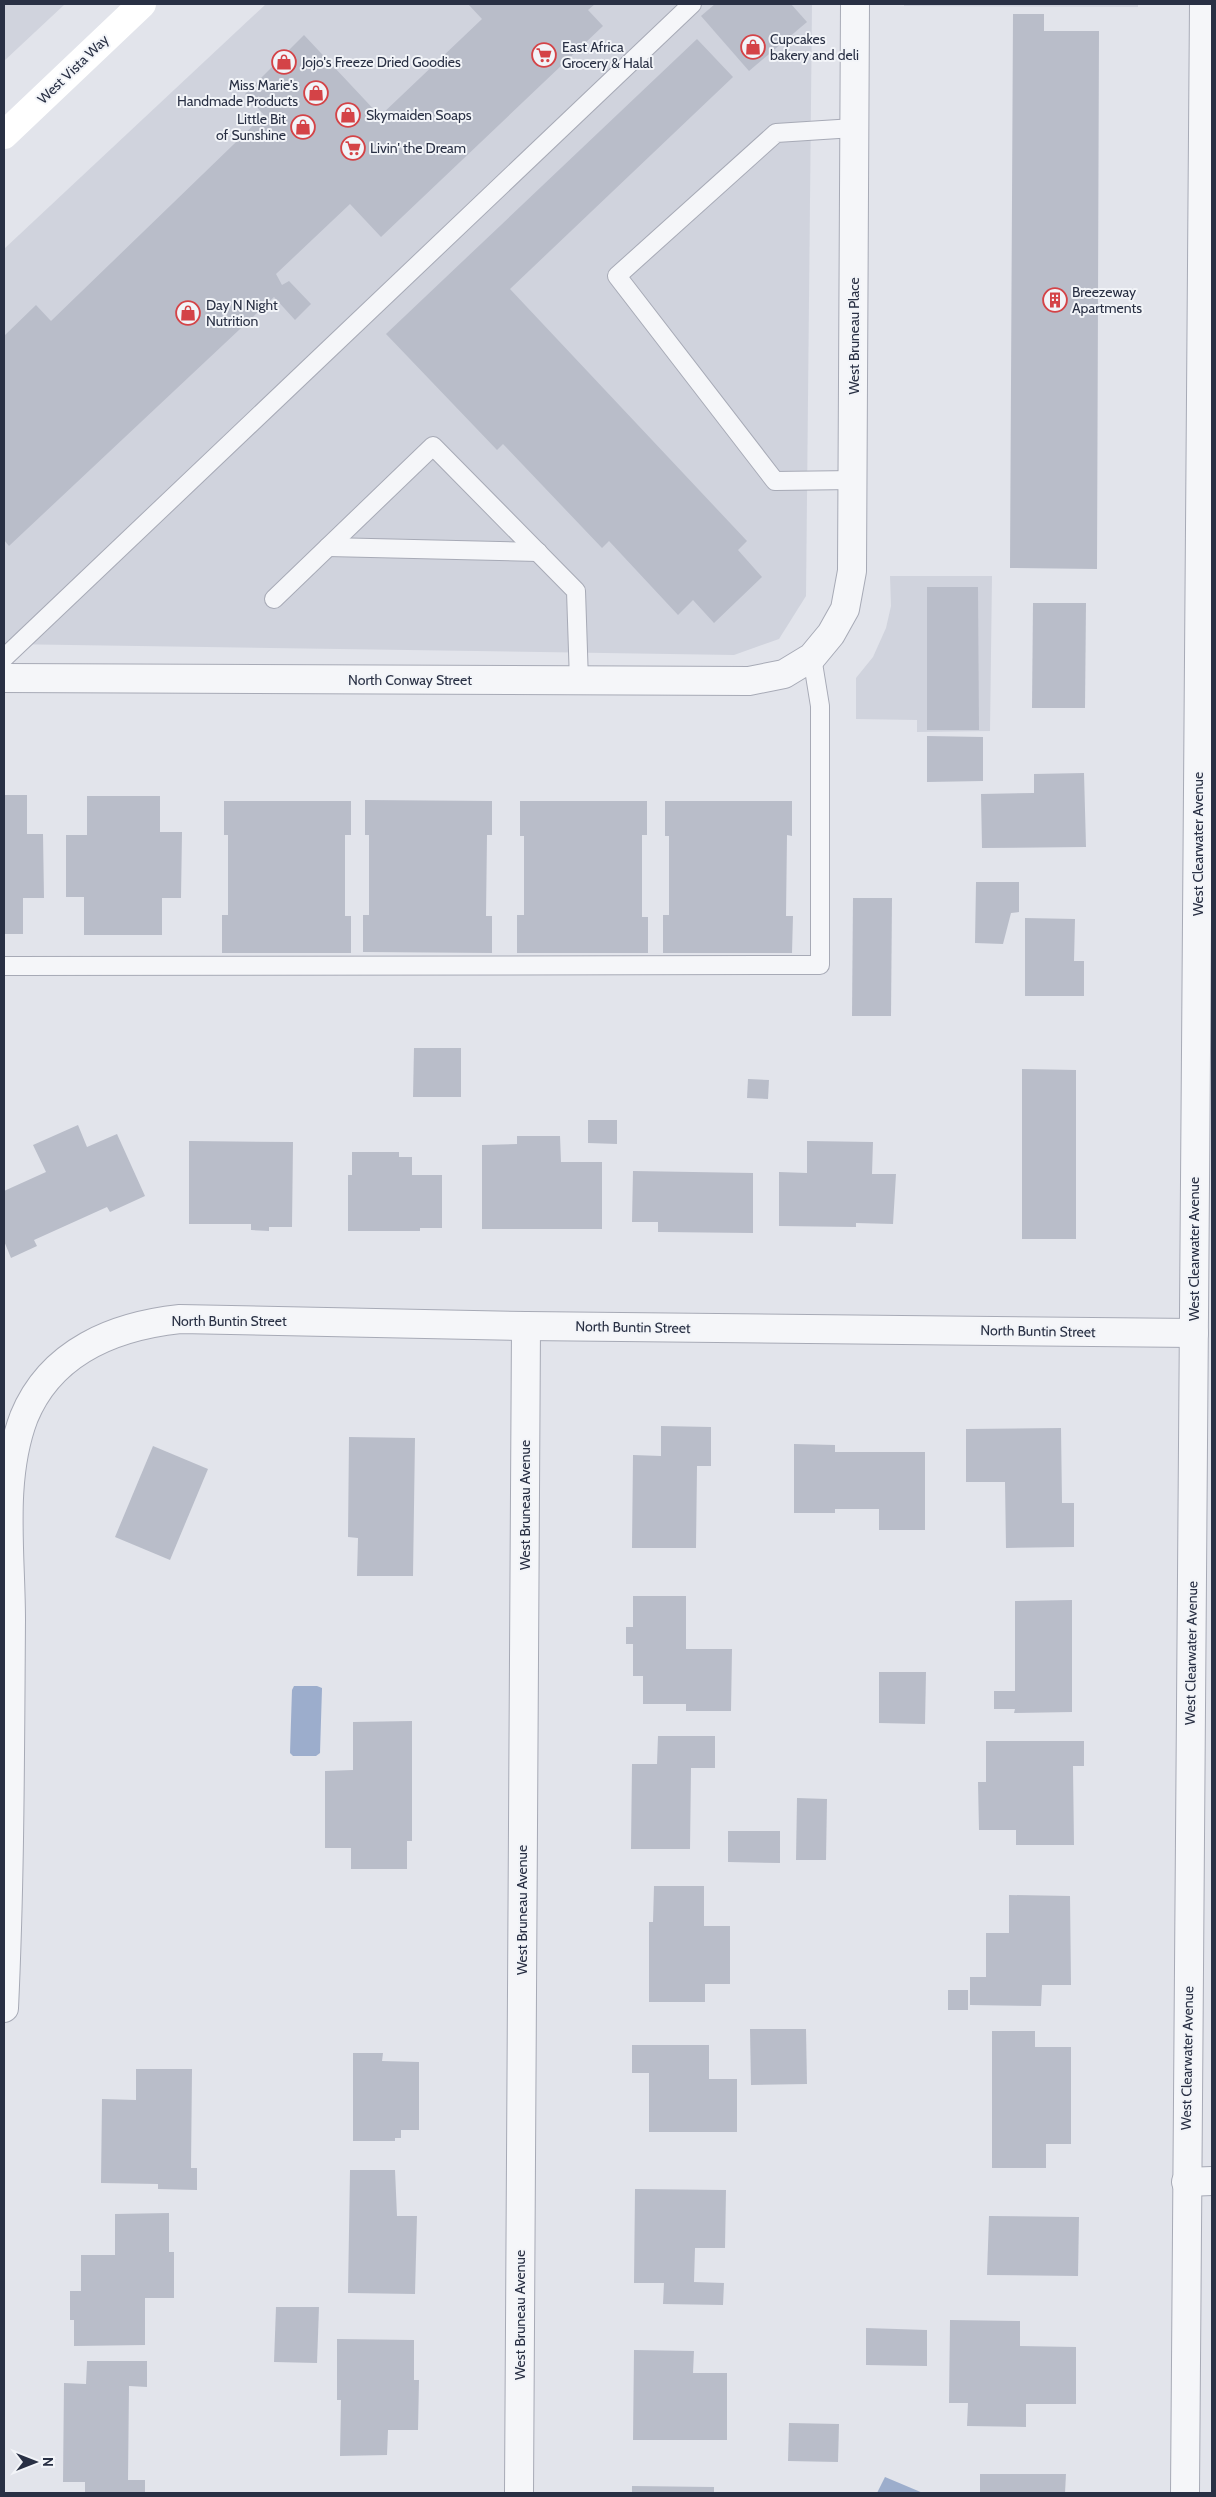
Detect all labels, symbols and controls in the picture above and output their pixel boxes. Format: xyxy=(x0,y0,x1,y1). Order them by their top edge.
street label: West Vista Way xyxy=(34,30,112,108)
place label: Cupcakes bakery and deli xyxy=(770,30,859,64)
shop icon: Cupcakes bakery and deli xyxy=(740,34,766,60)
place label: East Africa Grocery & Halal xyxy=(562,38,654,72)
supermarket icon: East Africa Grocery & Halal xyxy=(531,42,557,68)
shop icon: Jojo's Freeze Dried Goodies xyxy=(271,49,297,75)
place label: Jojo's Freeze Dried Goodies xyxy=(301,53,461,71)
place label: Miss Marie's Handmade Products xyxy=(177,76,298,110)
shop icon: Miss Marie's Handmade Products xyxy=(303,80,329,106)
shop icon: Skymaiden Soaps xyxy=(335,102,361,128)
place label: Skymaiden Soaps xyxy=(366,106,472,124)
place label: Little Bit of Sunshine xyxy=(216,110,286,144)
shop icon: Little Bit of Sunshine xyxy=(290,114,316,140)
supermarket icon: Livin' the Dream xyxy=(340,135,366,161)
place label: Livin' the Dream xyxy=(370,139,466,157)
street label: West Bruneau Place xyxy=(845,277,863,395)
place label: Breezeway Apartments xyxy=(1072,283,1142,317)
building icon: Breezeway Apartments xyxy=(1042,287,1068,313)
place label: Day N Night Nutrition xyxy=(206,296,278,330)
shop icon: Day N Night Nutrition xyxy=(175,300,201,326)
street label: North Conway Street xyxy=(348,671,472,689)
street label: West Clearwater Avenue xyxy=(1189,772,1207,916)
street label: West Clearwater Avenue xyxy=(1185,1177,1203,1321)
street label: North Buntin Street xyxy=(171,1312,287,1330)
street label: North Buntin Street xyxy=(575,1317,691,1337)
street label: North Buntin Street xyxy=(980,1321,1096,1341)
street label: West Bruneau Avenue xyxy=(516,1440,534,1570)
street label: West Clearwater Avenue xyxy=(1181,1581,1201,1725)
street label: West Bruneau Avenue xyxy=(513,1845,531,1975)
street label: West Clearwater Avenue xyxy=(1177,1986,1197,2130)
street label: West Bruneau Avenue xyxy=(511,2250,529,2380)
north arrow xyxy=(10,2437,60,2487)
text: N xyxy=(39,2457,57,2467)

